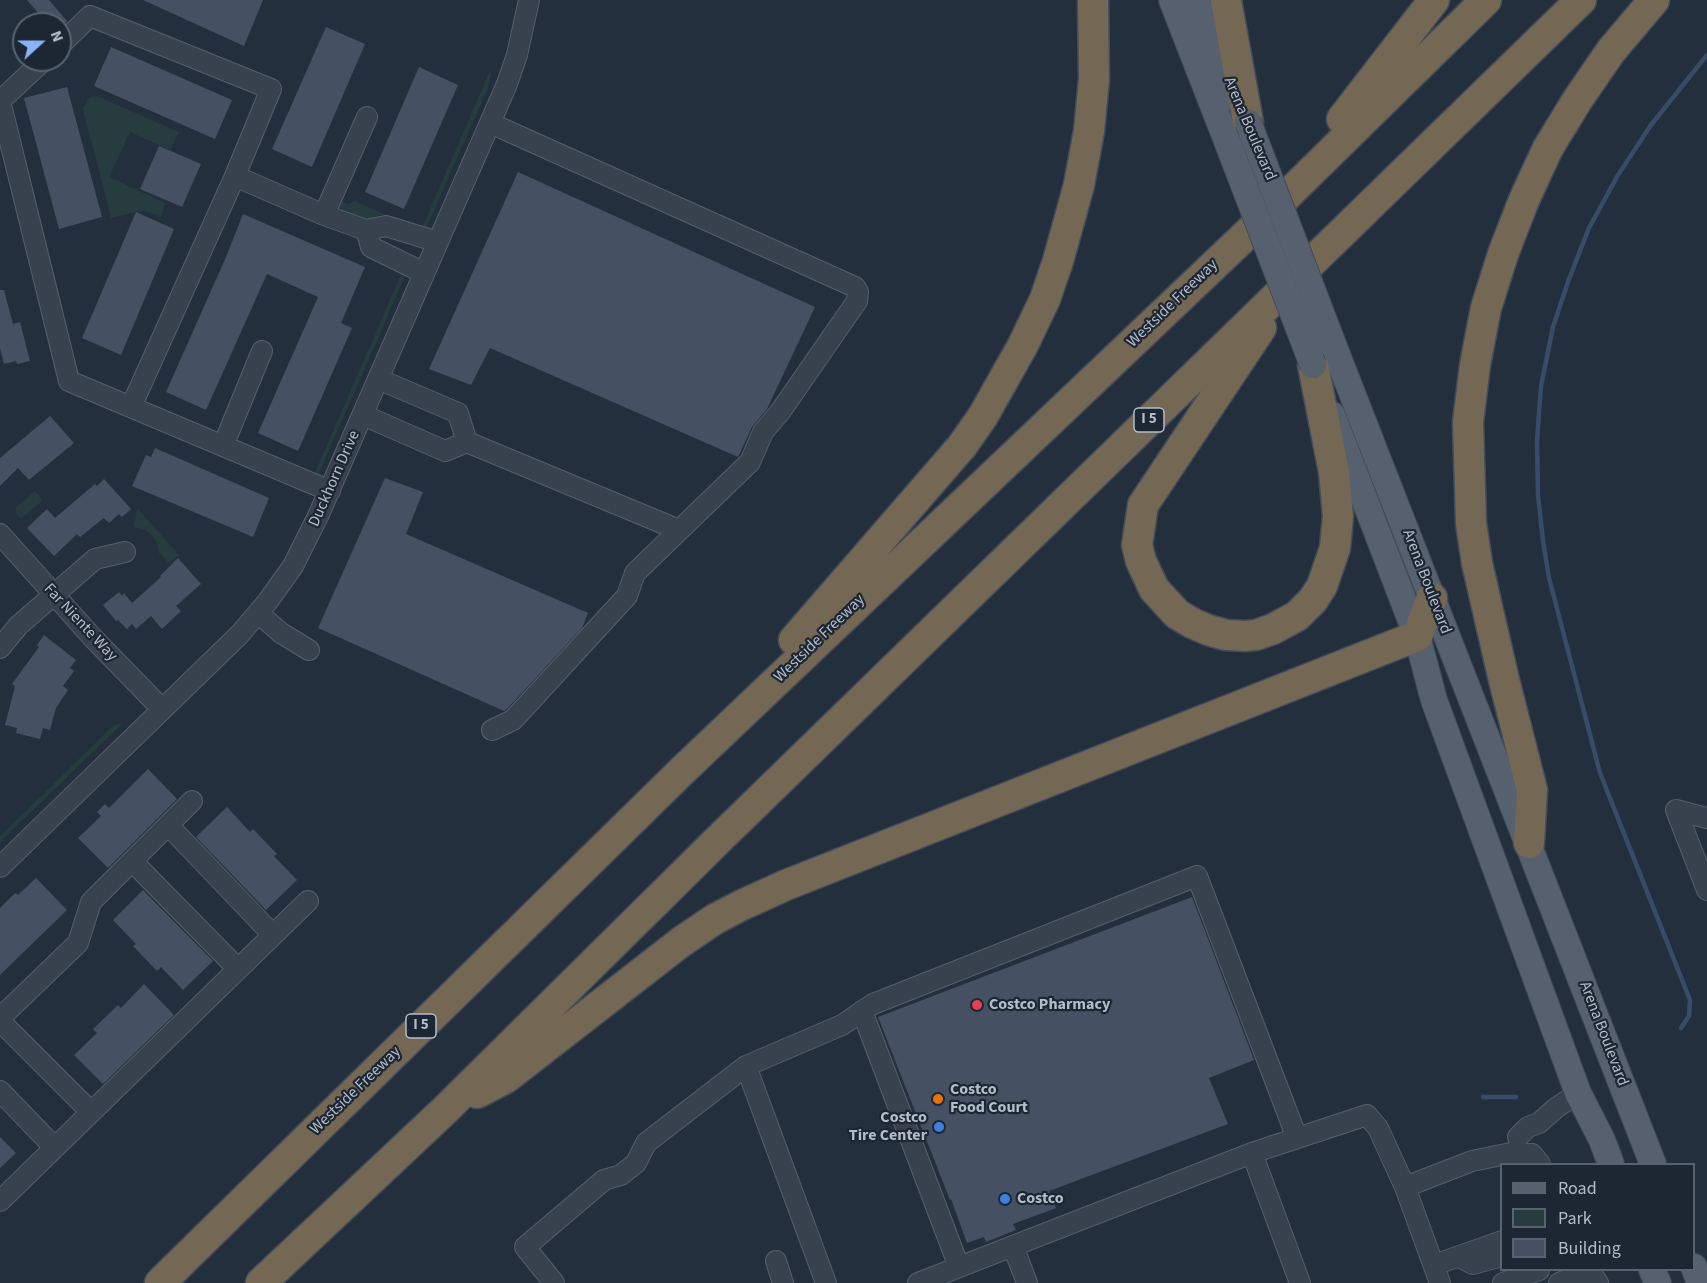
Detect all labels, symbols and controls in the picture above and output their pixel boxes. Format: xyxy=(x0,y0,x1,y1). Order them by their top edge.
north arrow xyxy=(12,12,72,72)
text: N xyxy=(45,27,69,45)
street label: Arena Boulevard xyxy=(1219,74,1279,184)
street label: Westside Freeway xyxy=(1124,256,1222,352)
road number: I 5 xyxy=(1134,408,1164,432)
street label: Duckhorn Drive xyxy=(305,428,365,530)
street label: Arena Boulevard xyxy=(1397,527,1455,637)
street label: Far Niente Way xyxy=(39,580,121,666)
street label: Westside Freeway xyxy=(771,591,869,687)
street label: Arena Boulevard xyxy=(1574,979,1632,1089)
place label: Costco Pharmacy xyxy=(989,995,1110,1015)
marker: Costco Pharmacy xyxy=(970,998,984,1012)
road number: I 5 xyxy=(406,1014,436,1038)
street label: Westside Freeway xyxy=(307,1043,405,1139)
place label: Costco Food Court xyxy=(950,1080,1028,1118)
marker: Costco Food Court xyxy=(931,1092,945,1106)
place label: Costco Tire Center xyxy=(849,1108,927,1146)
marker: Costco Tire Center xyxy=(932,1120,946,1134)
legend xyxy=(1500,1163,1695,1271)
text: Road xyxy=(1558,1176,1597,1201)
place label: Costco xyxy=(1017,1189,1064,1209)
marker: Costco xyxy=(998,1192,1012,1206)
text: Park xyxy=(1558,1206,1592,1231)
text: Building xyxy=(1558,1236,1621,1261)

